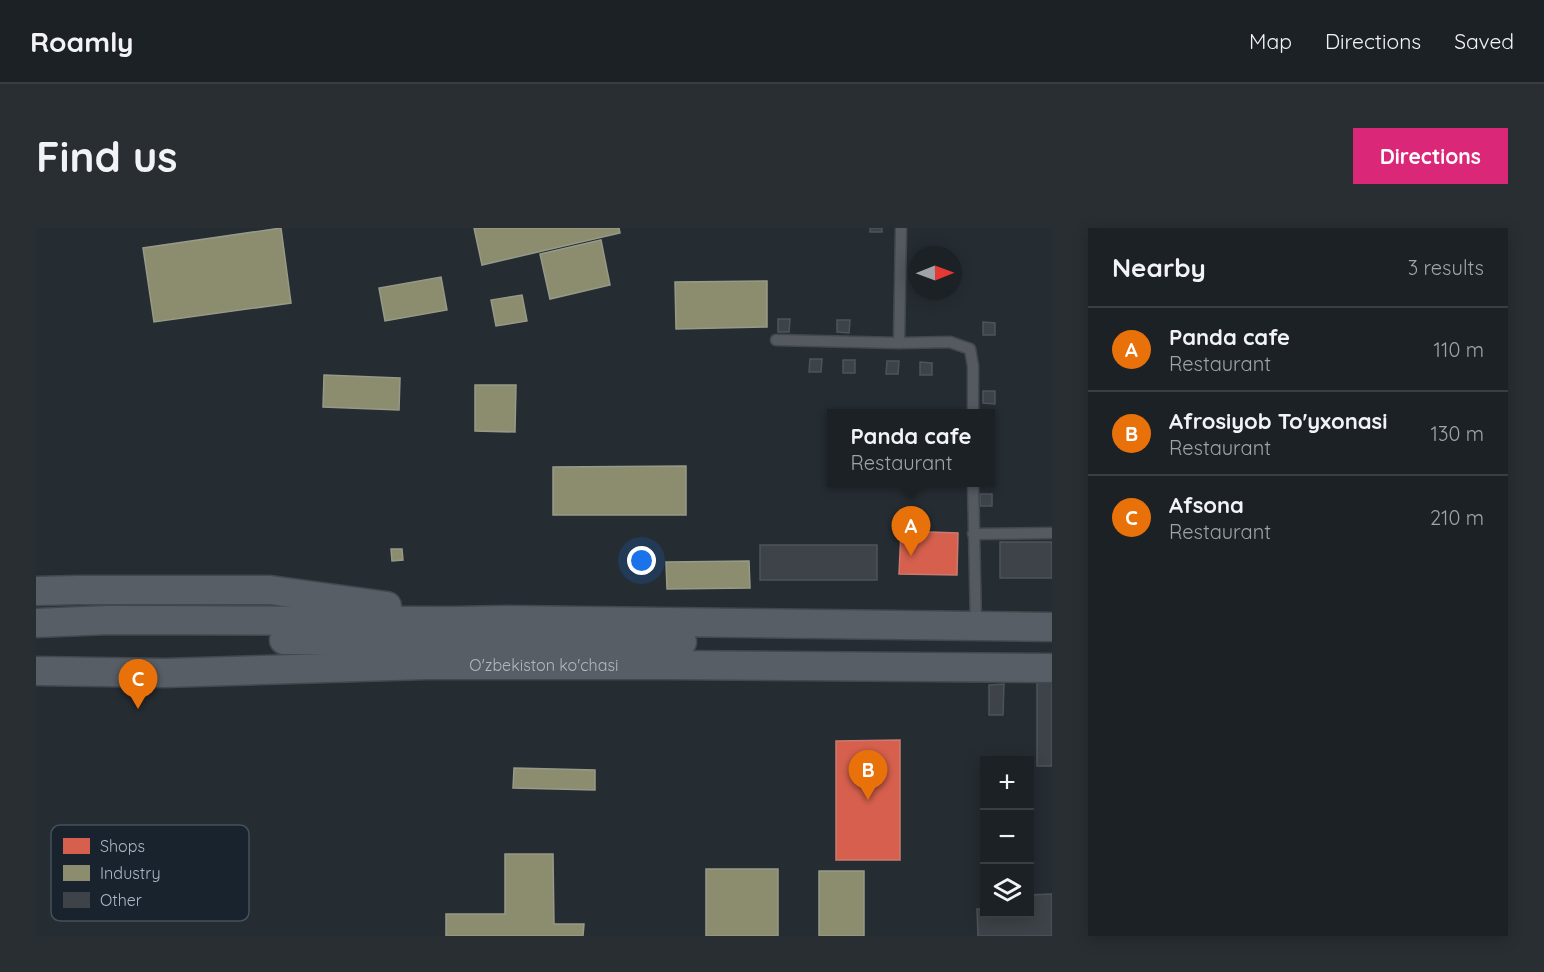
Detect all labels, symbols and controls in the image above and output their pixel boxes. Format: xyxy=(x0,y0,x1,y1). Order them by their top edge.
text: Roamly xyxy=(30,24,134,59)
text: Map xyxy=(1249,28,1292,54)
text: Directions xyxy=(1325,28,1421,54)
text: Saved xyxy=(1454,28,1514,54)
button: Directions xyxy=(1353,128,1508,184)
text: Find us xyxy=(36,130,178,183)
north arrow xyxy=(908,246,962,300)
text: Nearby xyxy=(1112,251,1206,284)
text: 3 results xyxy=(1408,255,1484,280)
text: Panda cafe xyxy=(1169,323,1290,351)
text: A xyxy=(1125,337,1138,362)
text: 110 m xyxy=(1434,337,1484,362)
text: Restaurant xyxy=(1169,351,1271,376)
text: Afrosiyob To'yxonasi xyxy=(1169,407,1387,435)
popup xyxy=(827,409,995,487)
text: B xyxy=(1125,421,1138,446)
text: 130 m xyxy=(1431,421,1484,446)
text: Panda cafe xyxy=(850,422,972,450)
text: Restaurant xyxy=(1169,435,1271,460)
text: Restaurant xyxy=(850,450,952,475)
text: Afsona xyxy=(1169,491,1244,519)
text: C xyxy=(1125,505,1138,530)
text: 210 m xyxy=(1430,505,1484,530)
pin: A xyxy=(892,506,930,556)
text: Restaurant xyxy=(1169,519,1271,544)
your location xyxy=(627,546,656,575)
street label: O'zbekiston ko'chasi xyxy=(469,655,618,675)
pin: C xyxy=(118,660,158,709)
pin: B xyxy=(848,750,888,800)
map controls xyxy=(980,756,1034,918)
button: + xyxy=(980,756,1034,810)
button: − xyxy=(980,810,1034,864)
legend xyxy=(51,825,249,921)
text: Shops xyxy=(100,836,145,856)
text: Industry xyxy=(100,863,160,883)
button: layers xyxy=(980,864,1034,918)
text: Other xyxy=(100,890,142,910)

